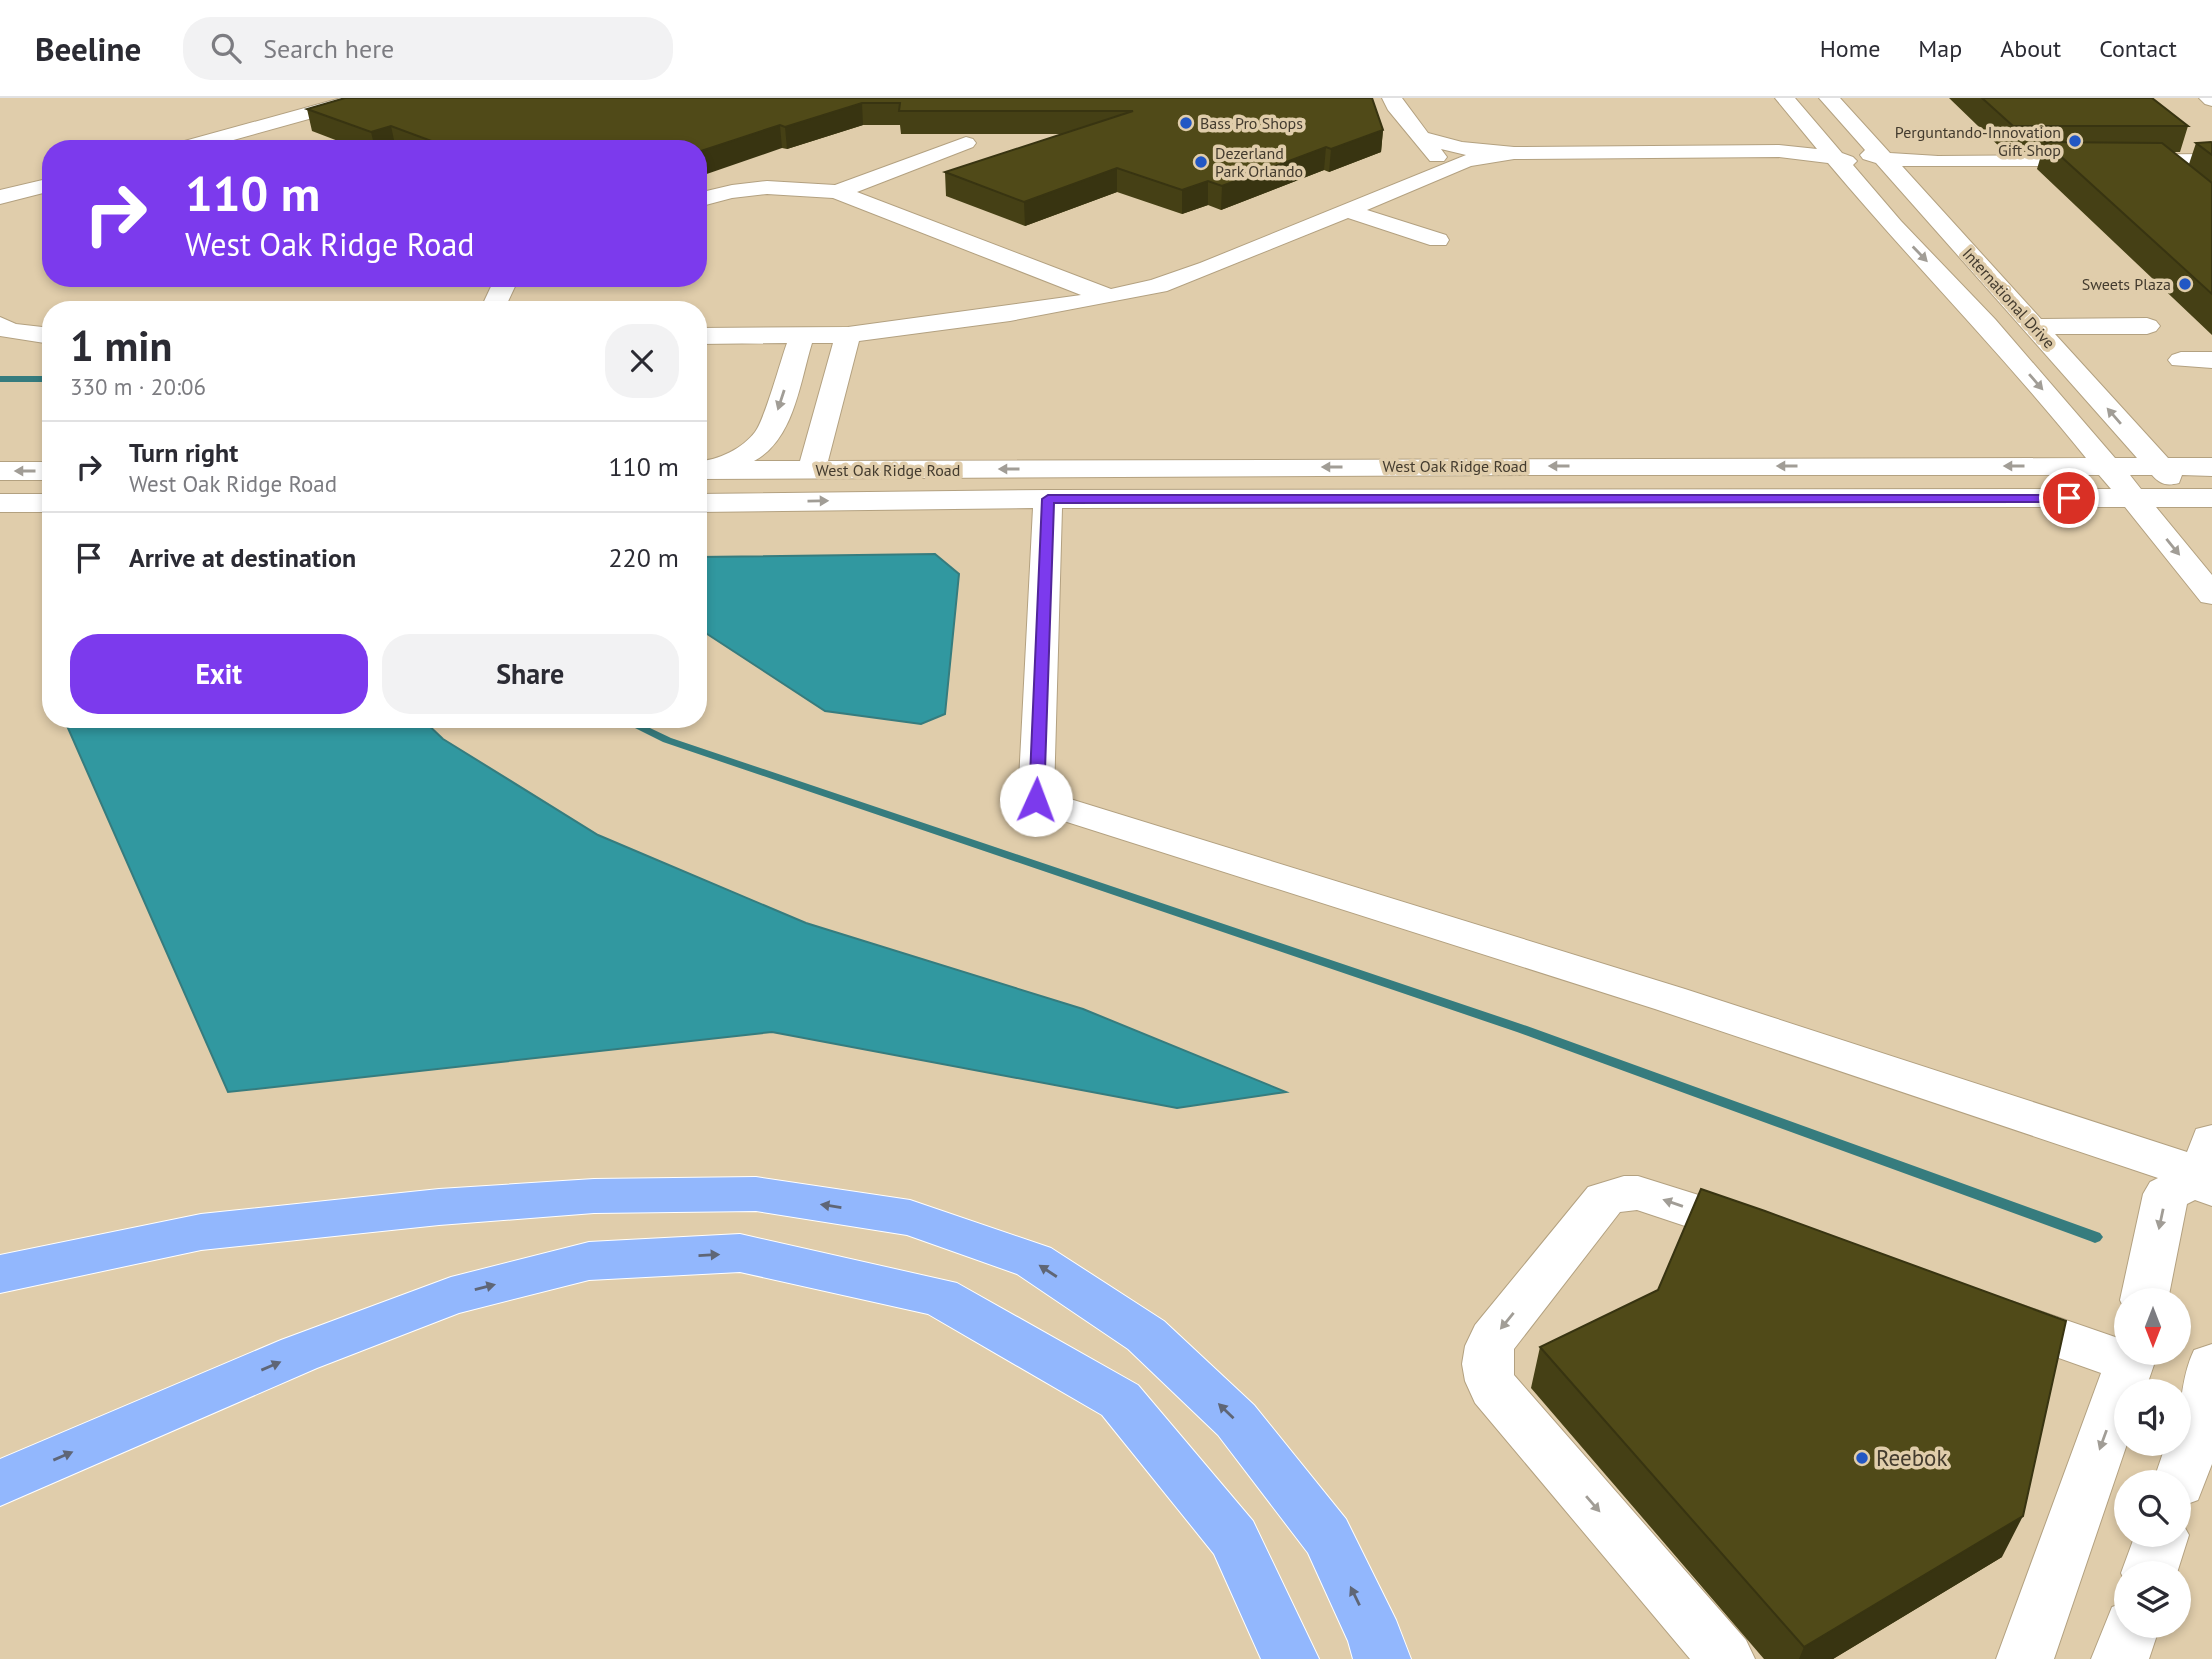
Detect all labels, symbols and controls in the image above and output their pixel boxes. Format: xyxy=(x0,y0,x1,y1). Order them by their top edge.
search box xyxy=(183,17,673,80)
text: Beeline xyxy=(35,27,141,70)
icon: search xyxy=(207,29,245,67)
text: Search here xyxy=(263,32,394,65)
text: Home xyxy=(1820,33,1880,64)
text: Map xyxy=(1918,33,1962,64)
text: About xyxy=(2000,33,2061,64)
text: Contact xyxy=(2099,33,2177,64)
place label: Bass Pro Shops xyxy=(1200,113,1303,133)
marker: Bass Pro Shops xyxy=(1178,115,1194,131)
place label: Perguntando-Innovation Gift Shop xyxy=(1895,122,2061,160)
marker: Perguntando-Innovation Gift Shop xyxy=(2067,133,2083,149)
place label: Dezerland Park Orlando xyxy=(1215,143,1303,181)
marker: Dezerland Park Orlando xyxy=(1193,154,1209,170)
text: 110 m xyxy=(185,161,320,225)
icon: right xyxy=(70,168,161,259)
text: West Oak Ridge Road xyxy=(185,223,475,265)
street label: International Drive xyxy=(1959,243,2059,353)
one-way arrow xyxy=(1911,245,1927,262)
place label: Sweets Plaza xyxy=(2082,274,2171,294)
marker: Sweets Plaza xyxy=(2177,276,2193,292)
text: 1 min xyxy=(70,318,172,373)
button: close xyxy=(605,324,679,398)
text: 330 m · 20:06 xyxy=(70,372,206,401)
one-way arrow xyxy=(2028,373,2044,391)
one-way arrow xyxy=(775,390,785,411)
one-way arrow xyxy=(2106,407,2122,425)
text: Turn right xyxy=(129,436,238,469)
icon: right xyxy=(70,448,108,486)
text: 110 m xyxy=(608,450,679,483)
street label: West Oak Ridge Road xyxy=(1383,456,1527,476)
street label: West Oak Ridge Road xyxy=(816,460,960,480)
one-way arrow xyxy=(1548,460,1570,472)
one-way arrow xyxy=(1775,460,1797,472)
one-way arrow xyxy=(2003,460,2025,472)
one-way arrow xyxy=(1320,461,1342,473)
one-way arrow xyxy=(998,463,1020,475)
one-way arrow xyxy=(14,465,36,477)
pin xyxy=(2039,468,2099,528)
text: West Oak Ridge Road xyxy=(129,469,337,498)
icon: arrive xyxy=(2050,479,2088,517)
one-way arrow xyxy=(807,495,829,507)
one-way arrow xyxy=(2165,538,2180,556)
icon: arrive xyxy=(70,539,108,577)
text: Arrive at destination xyxy=(129,541,356,574)
text: 220 m xyxy=(608,541,679,574)
button: Exit xyxy=(70,634,368,714)
button: Share xyxy=(382,634,679,714)
position arrow xyxy=(999,763,1073,837)
one-way arrow xyxy=(1663,1197,1684,1208)
one-way arrow xyxy=(820,1200,842,1211)
one-way arrow xyxy=(2156,1208,2167,1230)
one-way arrow xyxy=(698,1249,720,1260)
one-way arrow xyxy=(1038,1264,1058,1277)
one-way arrow xyxy=(474,1281,496,1292)
north arrow xyxy=(2114,1288,2191,1365)
map controls xyxy=(2114,1288,2191,1638)
one-way arrow xyxy=(1500,1312,1515,1329)
one-way arrow xyxy=(261,1360,282,1371)
button: sound xyxy=(2114,1379,2191,1456)
one-way arrow xyxy=(1218,1403,1235,1419)
one-way arrow xyxy=(2097,1430,2108,1451)
place label: Reebok xyxy=(1876,1443,1947,1472)
one-way arrow xyxy=(52,1450,73,1461)
marker: Reebok xyxy=(1854,1450,1870,1466)
button: search xyxy=(2114,1470,2191,1547)
one-way arrow xyxy=(1585,1495,1601,1513)
button: layers xyxy=(2114,1561,2191,1638)
one-way arrow xyxy=(1350,1586,1361,1606)

